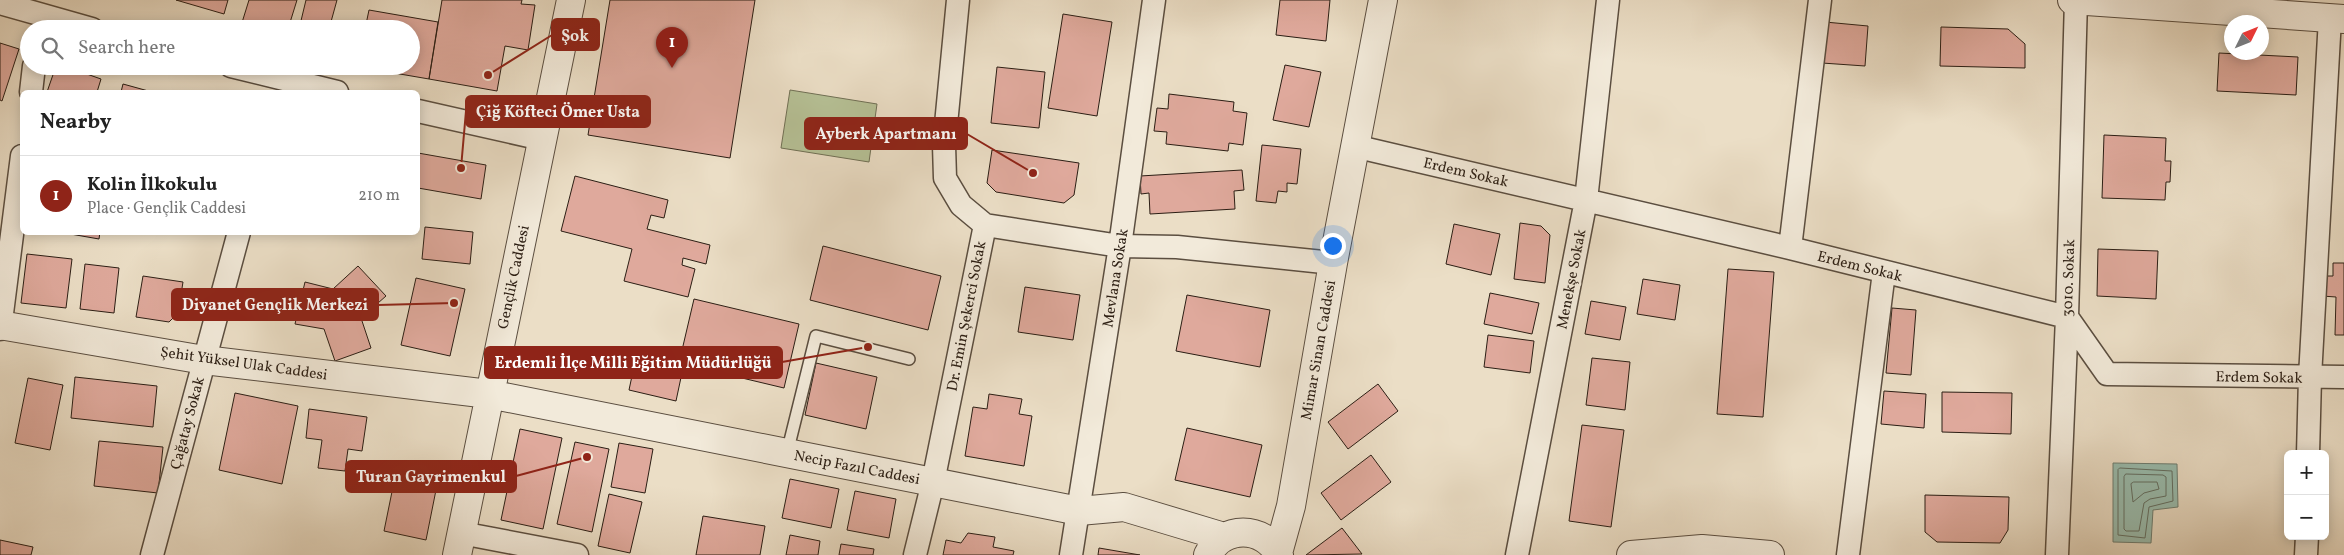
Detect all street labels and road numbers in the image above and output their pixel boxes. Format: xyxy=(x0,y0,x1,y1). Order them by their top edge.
street label: Erdem Sokak xyxy=(1421,153,1510,193)
street label: Gençlik Caddesi xyxy=(493,223,536,331)
street label: Mevlana Sokak xyxy=(1098,227,1135,329)
street label: Menekşe Sokak xyxy=(1552,227,1592,331)
street label: Dr. Emin Şekerci Sokak xyxy=(943,239,992,393)
street label: 3010. Sokak xyxy=(2058,239,2081,317)
street label: Erdem Sokak xyxy=(1815,247,1904,288)
street label: Mimar Sinan Caddesi xyxy=(1297,279,1342,422)
street label: Şehit Yüksel Ulak Caddesi xyxy=(159,342,329,387)
street label: Erdem Sokak xyxy=(2215,367,2303,390)
street label: Çağatay Sokak xyxy=(166,375,211,472)
street label: Necip Fazıl Caddesi xyxy=(792,446,922,491)

